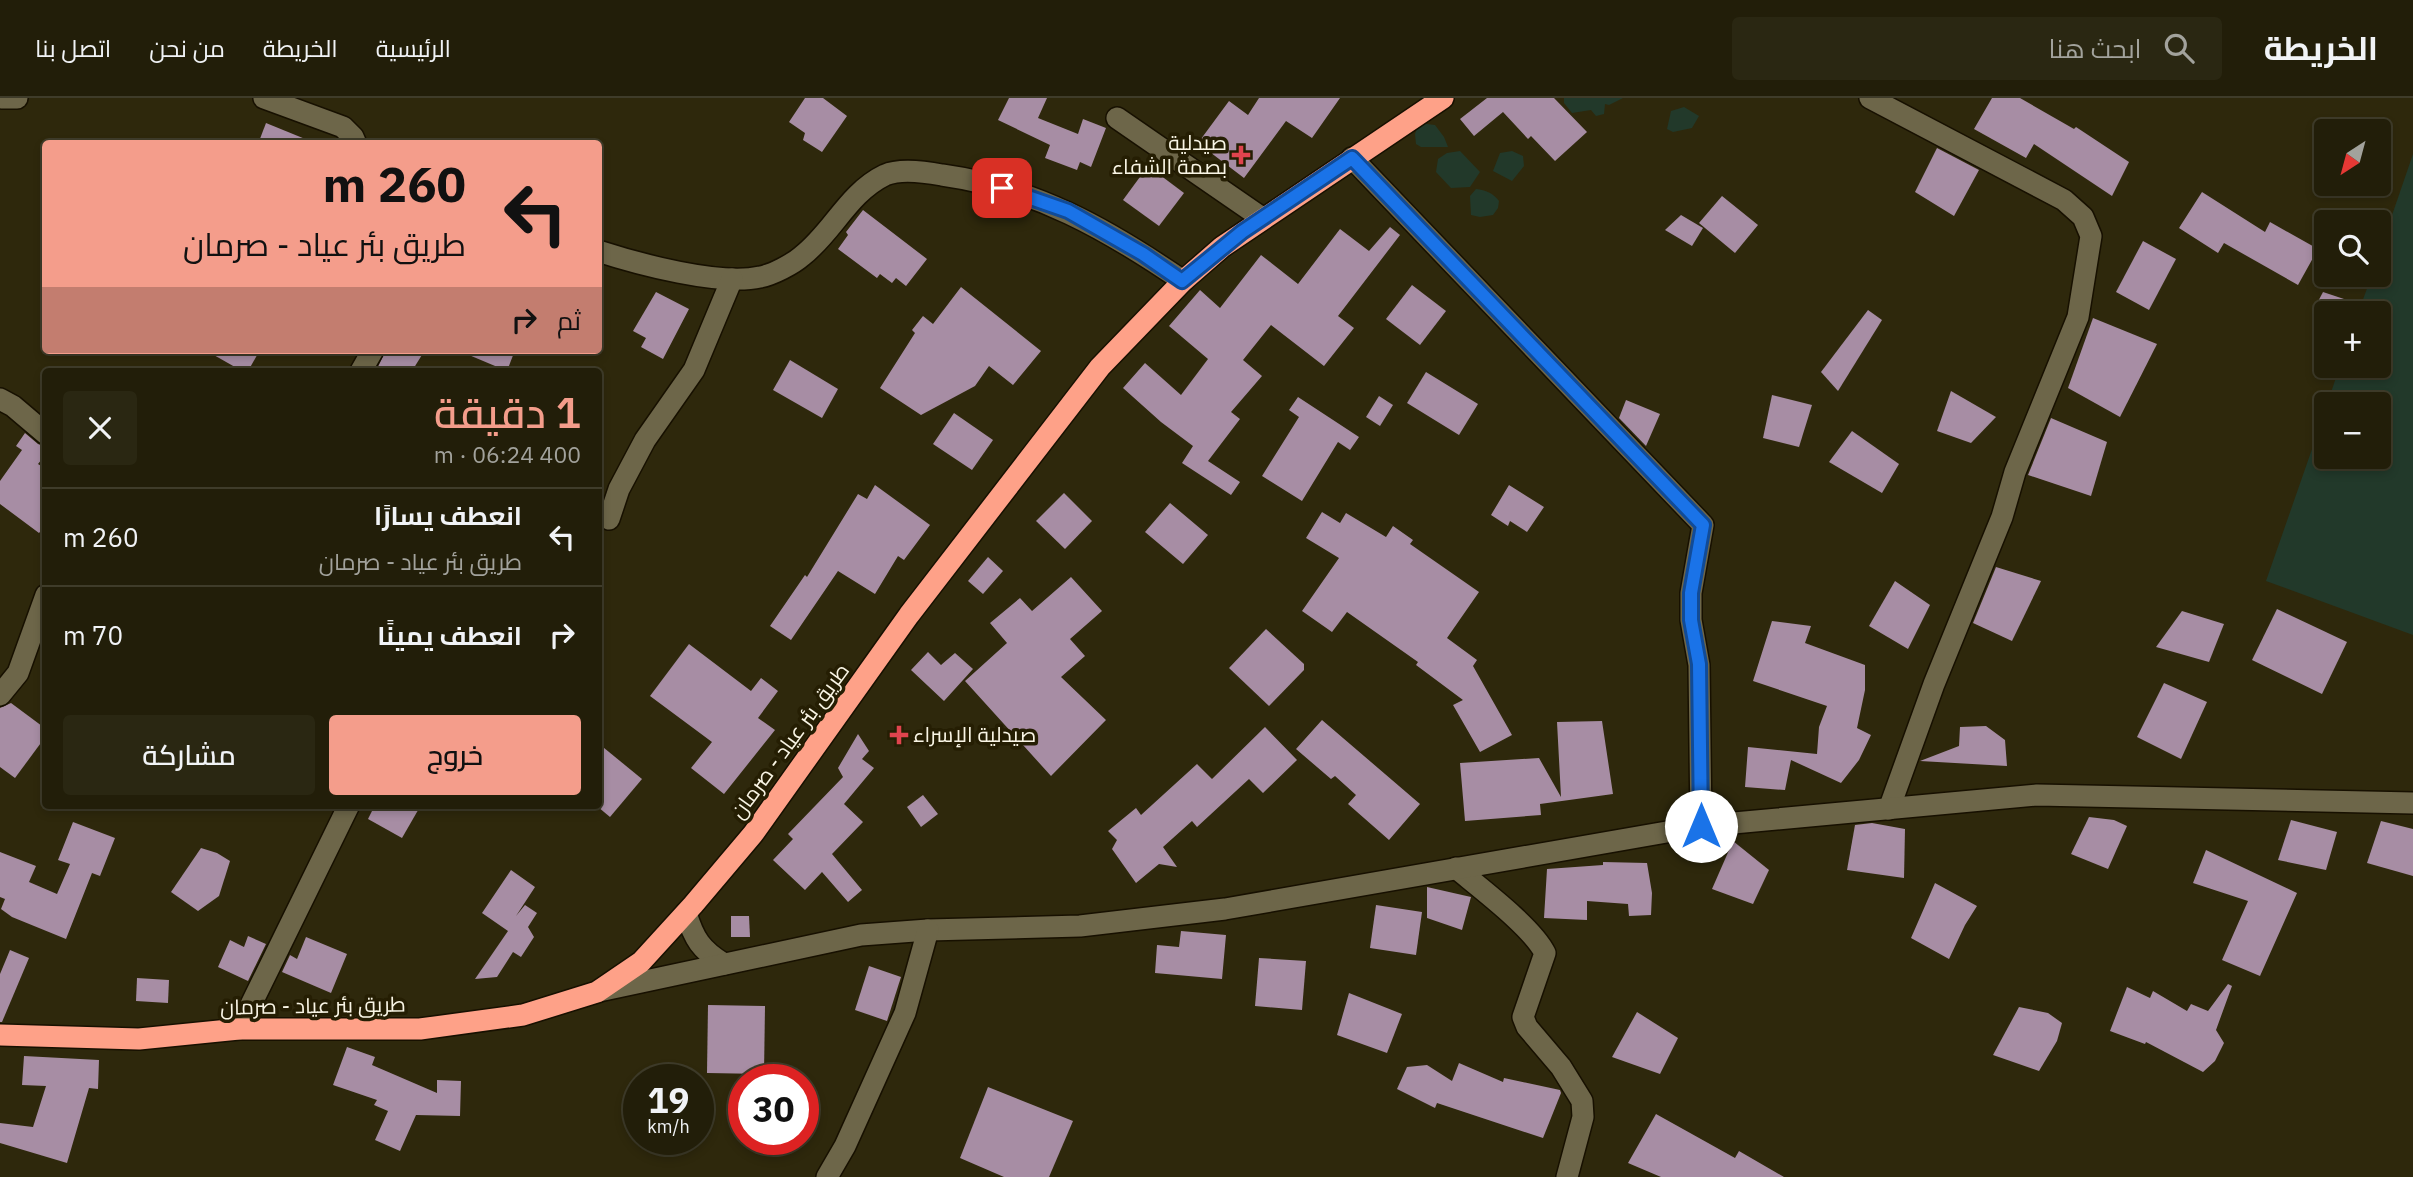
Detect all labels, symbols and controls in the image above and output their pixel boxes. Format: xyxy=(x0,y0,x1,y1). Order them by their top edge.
search box xyxy=(1732,17,2222,80)
text: الخريطة xyxy=(2264,26,2378,69)
icon: search xyxy=(2160,29,2198,67)
text: ابحث هنا xyxy=(2049,31,2142,65)
text: اتصل بنا xyxy=(35,32,111,64)
text: من نحن xyxy=(149,32,225,64)
text: الخريطة xyxy=(263,32,338,64)
text: الرئيسية xyxy=(376,32,451,64)
north arrow xyxy=(2314,119,2390,196)
map controls xyxy=(2314,119,2391,469)
place label: صيدلية بصمة الشفاء xyxy=(1112,128,1227,180)
marker: صيدلية بصمة الشفاء xyxy=(1233,147,1249,163)
text: 260 m xyxy=(322,152,466,215)
pin xyxy=(972,158,1032,218)
icon: left xyxy=(490,168,581,259)
icon: arrive xyxy=(983,169,1021,207)
button: search xyxy=(2314,210,2391,287)
text: طريق بئر عياد - صرمان xyxy=(183,223,466,265)
icon: right xyxy=(505,301,543,339)
button: + xyxy=(2314,301,2391,378)
text: ثم xyxy=(557,303,581,337)
text: 1 دقيقة xyxy=(434,385,581,440)
button: close xyxy=(63,391,137,465)
button: − xyxy=(2314,392,2391,469)
text: 400 m · 06:24 xyxy=(434,439,581,469)
text: انعطف يسارًا xyxy=(374,498,522,532)
icon: left xyxy=(543,518,581,556)
text: 260 m xyxy=(63,520,139,554)
text: طريق بئر عياد - صرمان xyxy=(319,546,522,576)
icon: right xyxy=(543,616,581,654)
text: 70 m xyxy=(63,618,123,652)
text: انعطف يمينًا xyxy=(377,618,522,652)
street label: طريق بئر عياد - صرمان xyxy=(723,657,855,824)
button: مشاركة xyxy=(63,715,315,795)
button: خروج xyxy=(329,715,581,795)
place label: صيدلية الإسراء xyxy=(913,720,1036,748)
marker: صيدلية الإسراء xyxy=(891,727,907,743)
position arrow xyxy=(1664,789,1738,863)
street label: طريق بئر عياد - صرمان xyxy=(220,989,406,1021)
speed limit sign: 30 xyxy=(728,1064,819,1155)
text: 19 xyxy=(647,1077,690,1123)
text: km/h xyxy=(647,1115,690,1138)

